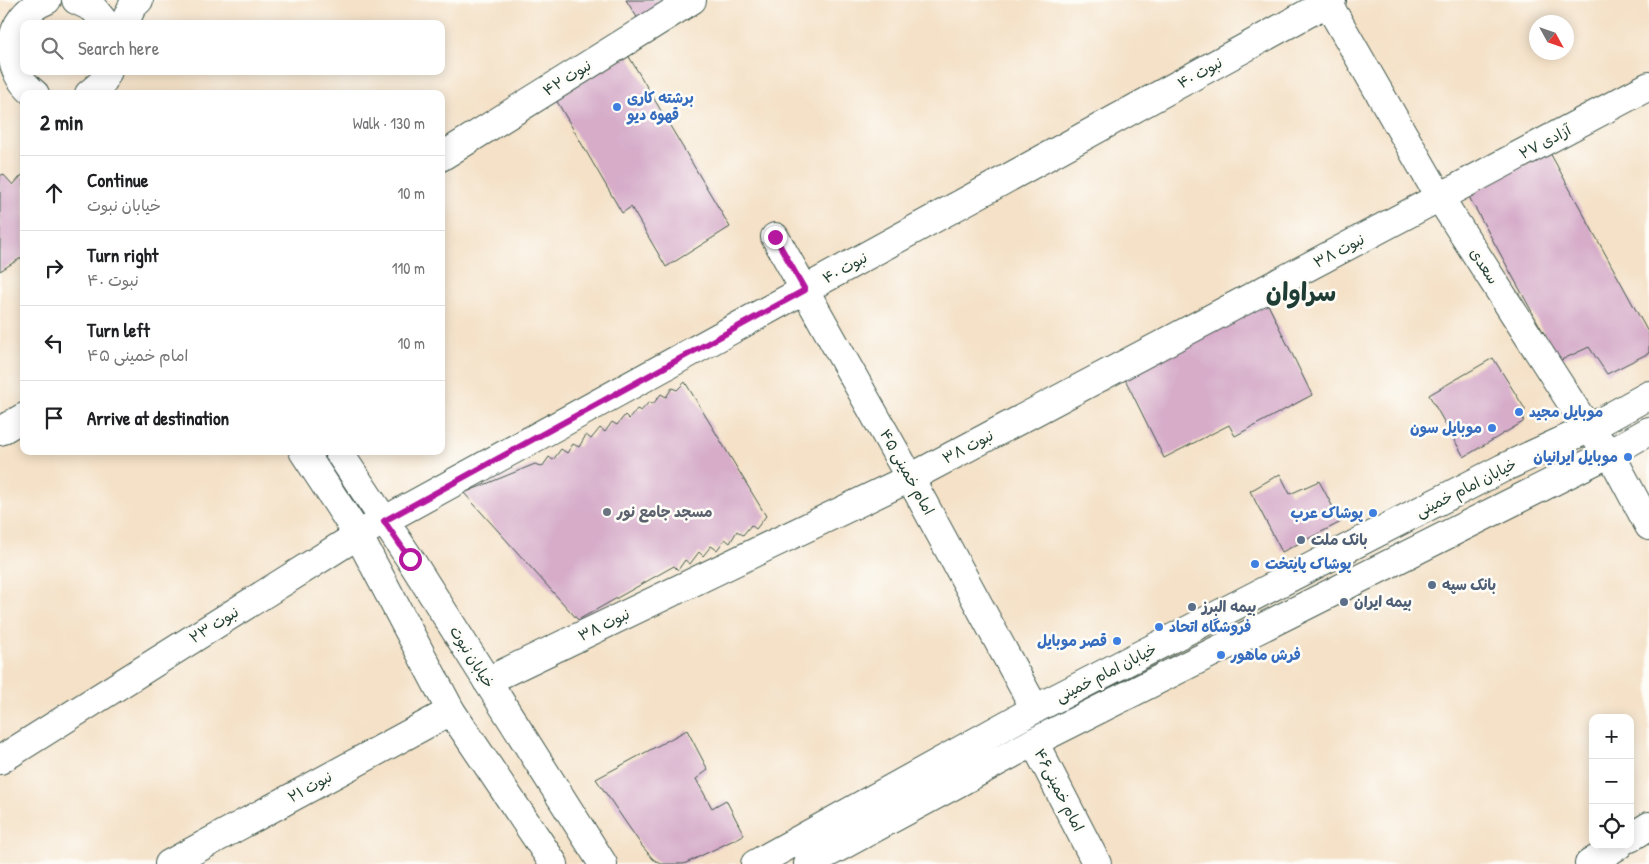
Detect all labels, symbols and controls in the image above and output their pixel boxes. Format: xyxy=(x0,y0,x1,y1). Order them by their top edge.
north arrow xyxy=(1529,15,1574,60)
search box xyxy=(20,20,445,75)
icon: search xyxy=(38,34,66,62)
text: Search here xyxy=(78,35,159,61)
street label: نبوت ۴۰ xyxy=(1173,52,1226,93)
street label: نبوت ۴۲ xyxy=(538,54,595,101)
place label: برشته کاری قهوه دیو xyxy=(626,87,694,125)
marker: برشته کاری قهوه دیو xyxy=(611,101,623,113)
text: 2 min xyxy=(40,108,83,137)
text: Walk · 130 m xyxy=(353,112,425,134)
street label: آزادی ۲۷ xyxy=(1515,119,1576,164)
text: Continue xyxy=(87,167,148,193)
icon: ahead xyxy=(40,179,68,207)
text: 10 m xyxy=(397,182,425,204)
text: خیابان نبوت xyxy=(87,194,161,216)
route end xyxy=(764,226,787,249)
street label: نبوت ۳۸ xyxy=(1310,228,1368,273)
text: Turn right xyxy=(87,242,158,268)
street label: سعدی xyxy=(1465,244,1504,288)
street label: نبوت ۴۰ xyxy=(818,247,871,288)
icon: right xyxy=(40,254,68,282)
text: 110 m xyxy=(392,257,425,279)
text: نبوت ۴۰ xyxy=(87,269,139,291)
district label: سراوان xyxy=(1266,275,1336,309)
text: Turn left xyxy=(87,317,150,343)
icon: left xyxy=(40,329,68,357)
text: 10 m xyxy=(397,332,425,354)
text: امام خمینی ۴۵ xyxy=(87,344,188,366)
place label: موبایل مجید xyxy=(1529,401,1603,422)
icon: arrive xyxy=(40,404,68,432)
text: Arrive at destination xyxy=(87,405,229,431)
marker: موبایل مجید xyxy=(1513,406,1525,418)
place label: موبایل سون xyxy=(1410,417,1482,438)
marker: موبایل سون xyxy=(1486,422,1498,434)
street label: نبوت ۳۸ xyxy=(939,424,997,469)
street label: امام خمینی ۴۵ xyxy=(874,425,940,519)
place label: موبایل ایرانیان xyxy=(1533,446,1618,467)
marker: موبایل ایرانیان xyxy=(1622,451,1634,463)
street label: خیابان امام خمینی xyxy=(1412,453,1520,523)
place label: مسجد جامع نور xyxy=(616,501,712,523)
place label: پوشاک عرب xyxy=(1291,502,1364,523)
marker: مسجد جامع نور xyxy=(601,506,613,518)
marker: پوشاک عرب xyxy=(1367,507,1379,519)
place label: بانک ملت xyxy=(1311,529,1368,550)
marker: بانک ملت xyxy=(1295,534,1307,546)
route start xyxy=(399,548,422,571)
place label: پوشاک پایتخت xyxy=(1265,553,1352,574)
marker: پوشاک پایتخت xyxy=(1249,558,1261,570)
place label: بانک سپه xyxy=(1442,574,1496,595)
marker: بانک سپه xyxy=(1426,579,1438,591)
place label: بیمه ایران xyxy=(1354,591,1412,612)
place label: بیمه البرز xyxy=(1200,596,1256,617)
marker: بیمه ایران xyxy=(1338,596,1350,608)
street label: نبوت ۲۳ xyxy=(185,601,243,648)
marker: بیمه البرز xyxy=(1186,601,1198,613)
street label: نبوت ۳۸ xyxy=(574,603,633,646)
place label: فروشگاه اتحاد xyxy=(1169,616,1251,637)
marker: فروشگاه اتحاد xyxy=(1153,621,1165,633)
street label: خیابان نبوت xyxy=(445,622,500,692)
place label: قصر موبایل xyxy=(1037,630,1107,651)
marker: قصر موبایل xyxy=(1111,635,1123,647)
street label: خیابان امام خمینی xyxy=(1052,638,1160,708)
place label: فرش ماهور xyxy=(1230,644,1301,665)
marker: فرش ماهور xyxy=(1215,649,1227,661)
map controls xyxy=(1589,714,1634,849)
button: + xyxy=(1589,714,1634,759)
street label: امام خمینی۴۶ xyxy=(1029,745,1089,835)
button: − xyxy=(1589,759,1634,804)
street label: نبوت ۲۱ xyxy=(284,766,336,807)
button: locate xyxy=(1589,804,1634,849)

